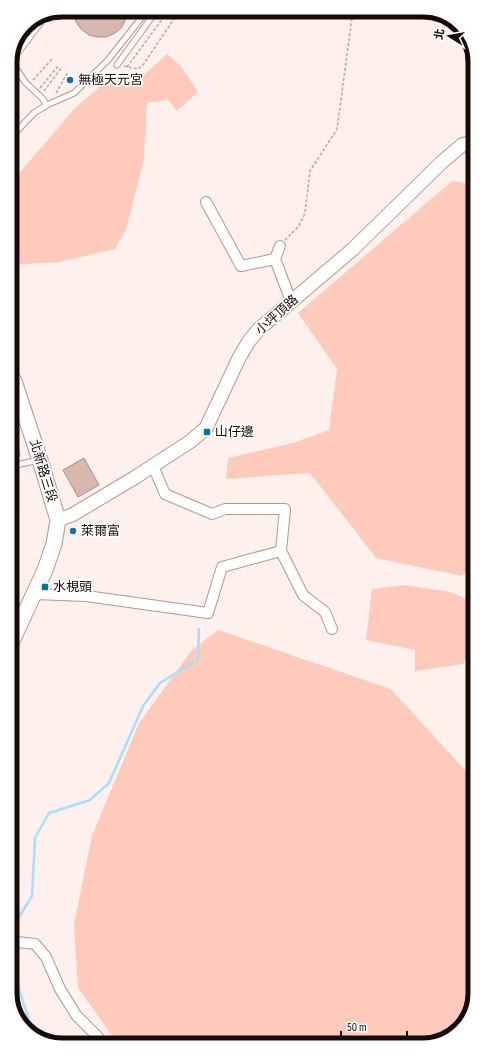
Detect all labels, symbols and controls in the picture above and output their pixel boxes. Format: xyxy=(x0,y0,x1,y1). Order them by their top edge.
north arrow xyxy=(429,16,469,56)
text: 北 xyxy=(432,28,447,41)
place label: 無極天元宮 xyxy=(78,72,143,88)
marker: 無極天元宮 xyxy=(65,75,75,85)
street label: 小坪頂路 xyxy=(252,292,302,338)
place label: 山仔邊 xyxy=(215,424,254,440)
marker: 山仔邊 xyxy=(202,427,212,437)
street label: 北新路三段 xyxy=(26,438,60,504)
place label: 萊爾富 xyxy=(81,523,120,539)
marker: 萊爾富 xyxy=(68,526,78,536)
place label: 水梘頭 xyxy=(53,579,92,595)
marker: 水梘頭 xyxy=(40,582,50,592)
scale bar xyxy=(341,1013,407,1039)
text: 50 m xyxy=(347,1020,367,1035)

